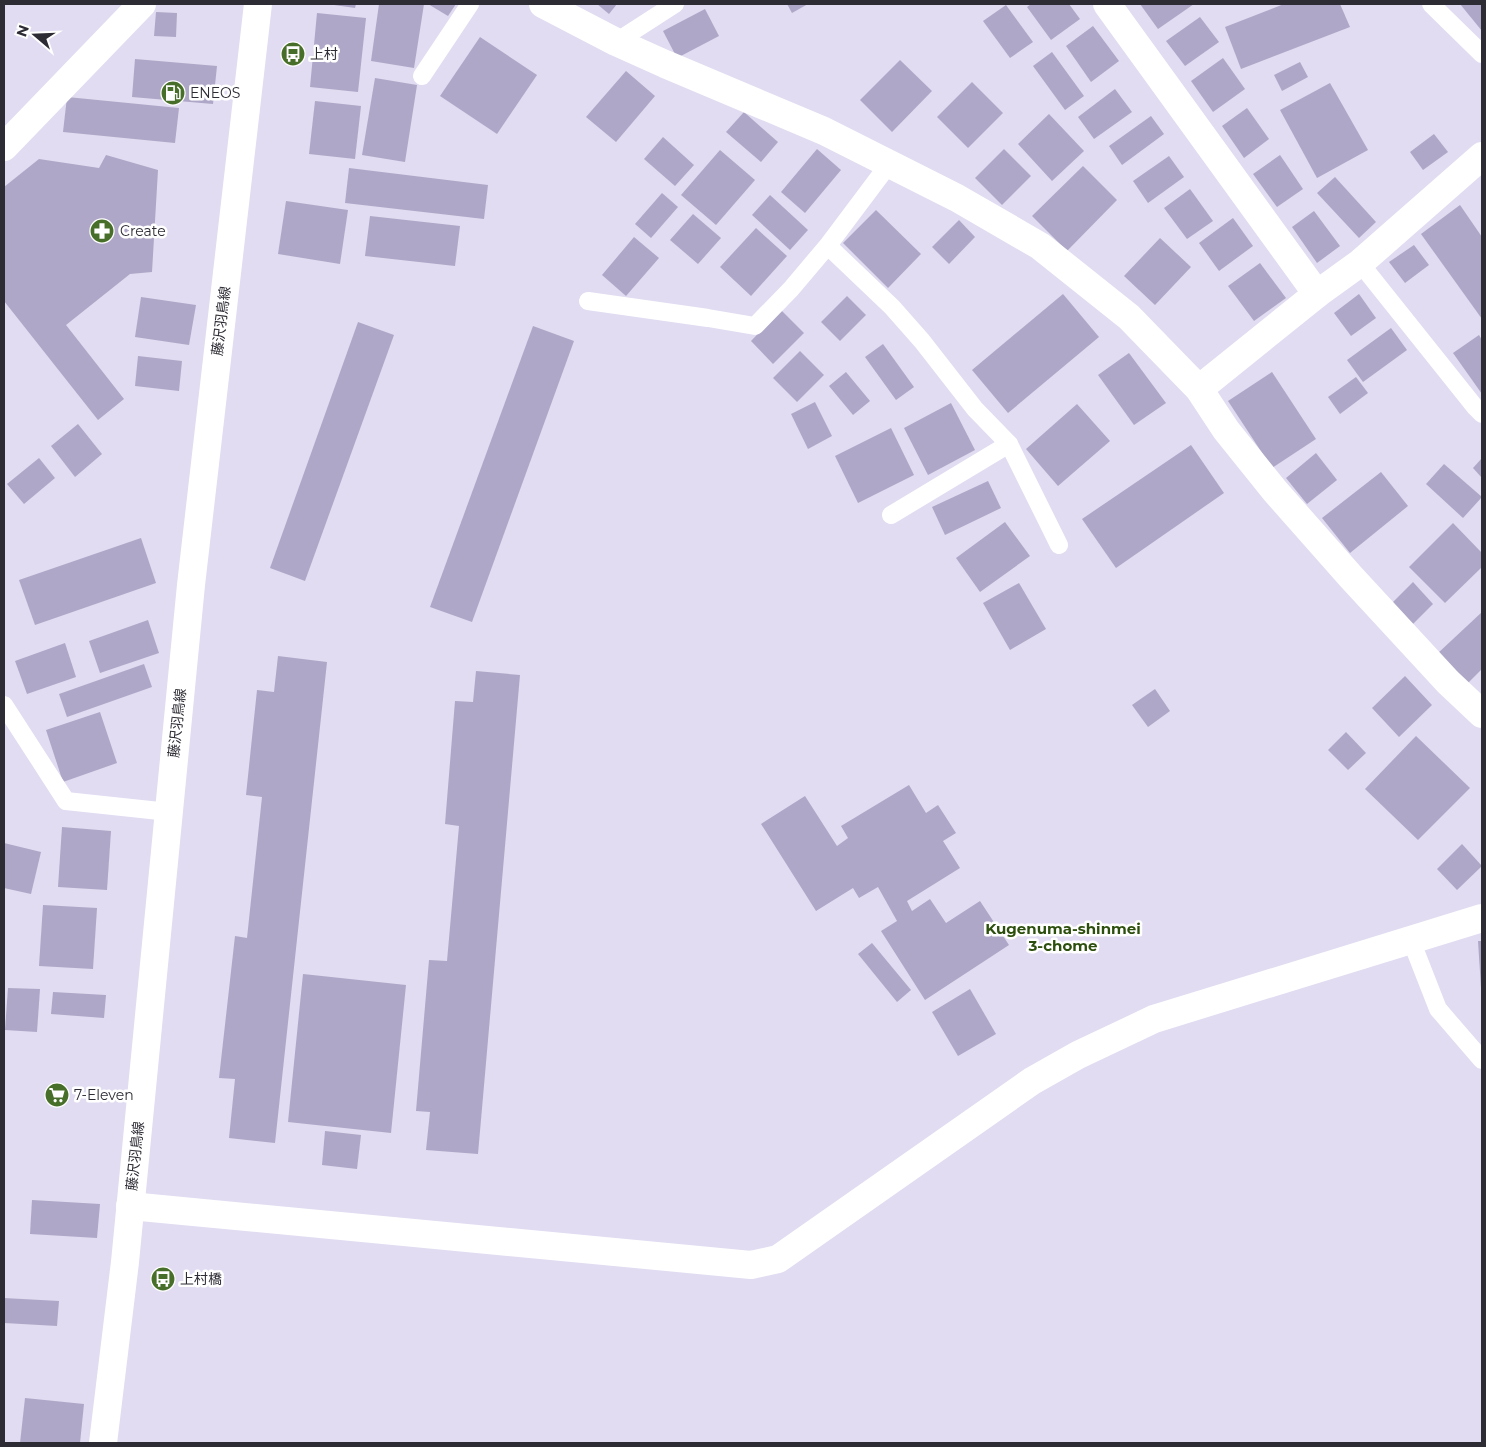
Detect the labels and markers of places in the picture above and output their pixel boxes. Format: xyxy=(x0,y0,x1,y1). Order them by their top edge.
bus stop icon: 上村 xyxy=(280,41,306,67)
place label: 上村 xyxy=(310,45,338,63)
fuel station icon: ENEOS xyxy=(160,80,186,106)
place label: ENEOS xyxy=(190,84,240,102)
pharmacy icon: Create xyxy=(89,218,115,244)
place label: Create xyxy=(120,222,166,240)
supermarket icon: 7-Eleven xyxy=(44,1082,70,1108)
place label: 7-Eleven xyxy=(74,1086,134,1104)
bus stop icon: 上村橋 xyxy=(150,1266,176,1292)
place label: 上村橋 xyxy=(180,1270,222,1288)

